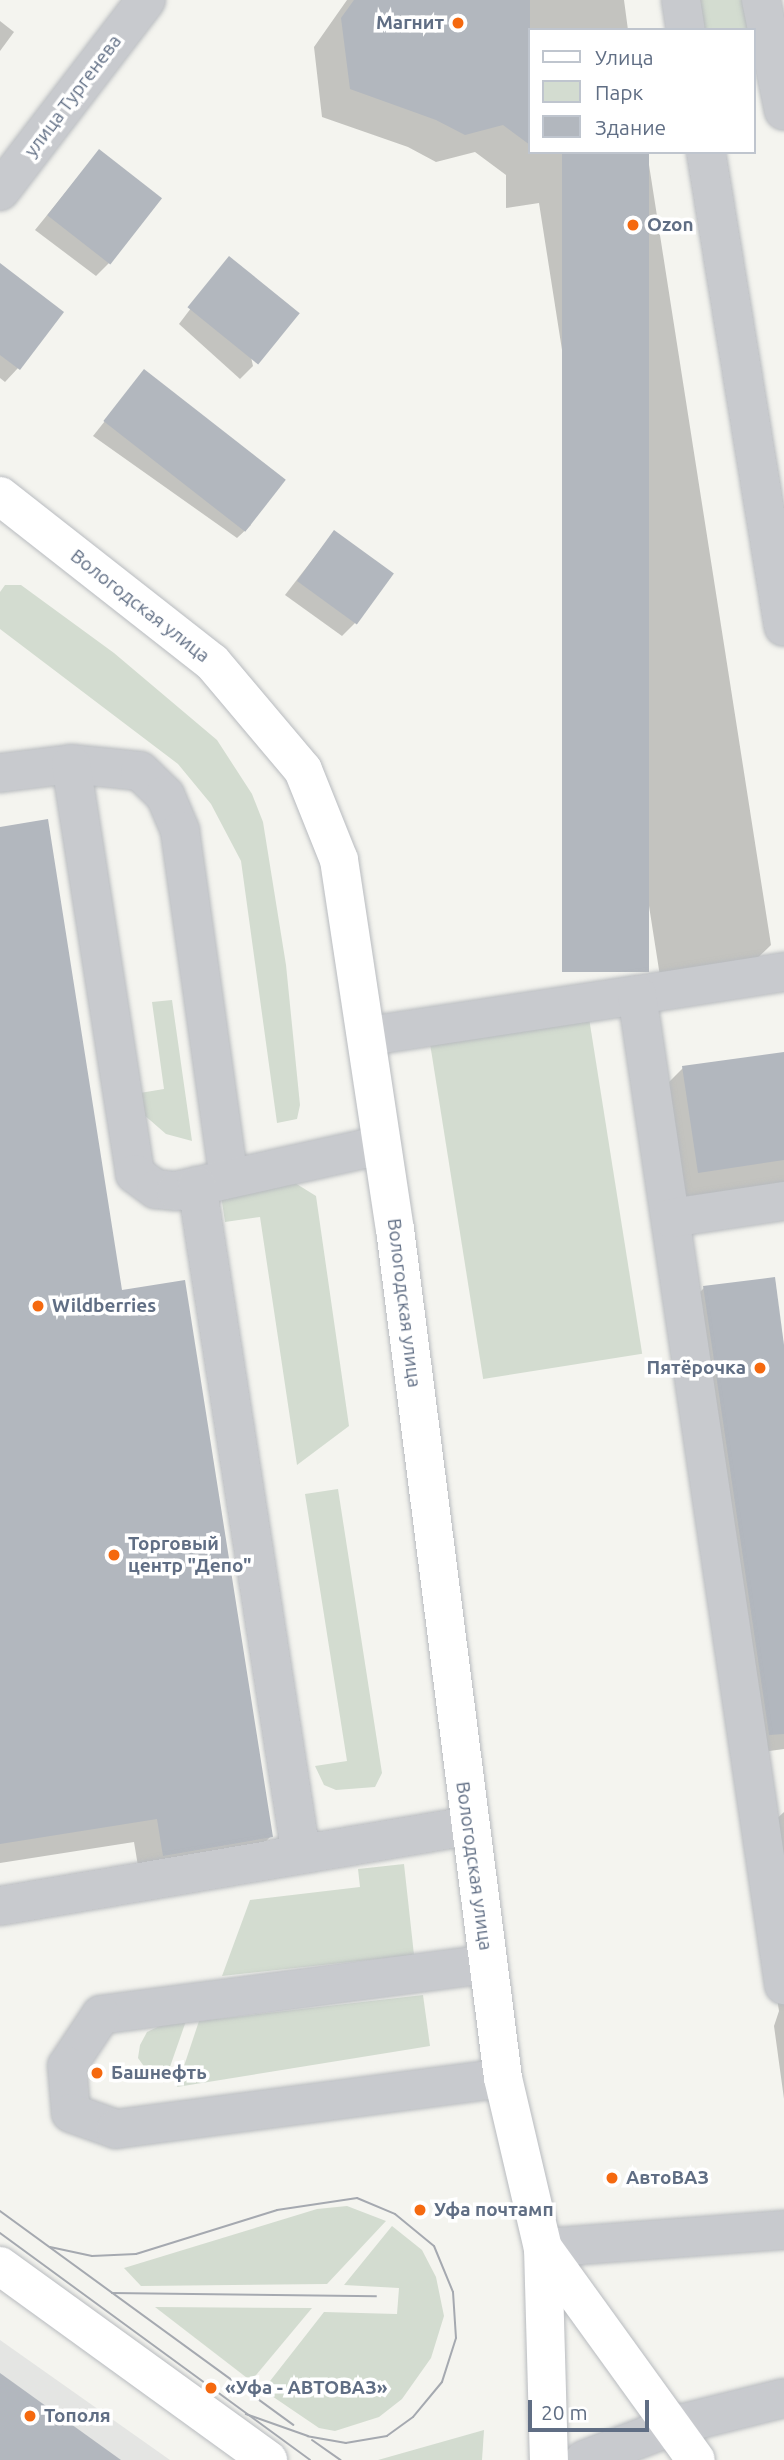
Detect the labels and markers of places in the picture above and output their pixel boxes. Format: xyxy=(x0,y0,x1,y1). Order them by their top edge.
place label: Магнит xyxy=(376,12,444,34)
marker: Магнит xyxy=(450,15,466,31)
place label: Ozon xyxy=(647,214,694,236)
marker: Ozon xyxy=(625,217,641,233)
place label: Wildberries xyxy=(52,1295,156,1317)
marker: Wildberries xyxy=(30,1298,46,1314)
place label: Пятёрочка xyxy=(647,1357,746,1379)
marker: Пятёрочка xyxy=(752,1360,768,1376)
place label: Торговый центр "Депо" xyxy=(128,1533,251,1577)
marker: Торговый центр "Депо" xyxy=(106,1547,122,1563)
place label: Башнефть xyxy=(111,2062,207,2084)
marker: Башнефть xyxy=(89,2065,105,2081)
place label: АвтоВАЗ xyxy=(626,2167,709,2189)
marker: АвтоВАЗ xyxy=(604,2170,620,2186)
place label: Уфа почтамп xyxy=(434,2199,554,2221)
marker: Уфа почтамп xyxy=(412,2202,428,2218)
place label: «Уфа - АВТОВАЗ» xyxy=(225,2377,387,2399)
marker: «Уфа - АВТОВАЗ» xyxy=(203,2380,219,2396)
place label: Тополя xyxy=(44,2405,111,2427)
marker: Тополя xyxy=(22,2408,38,2424)

